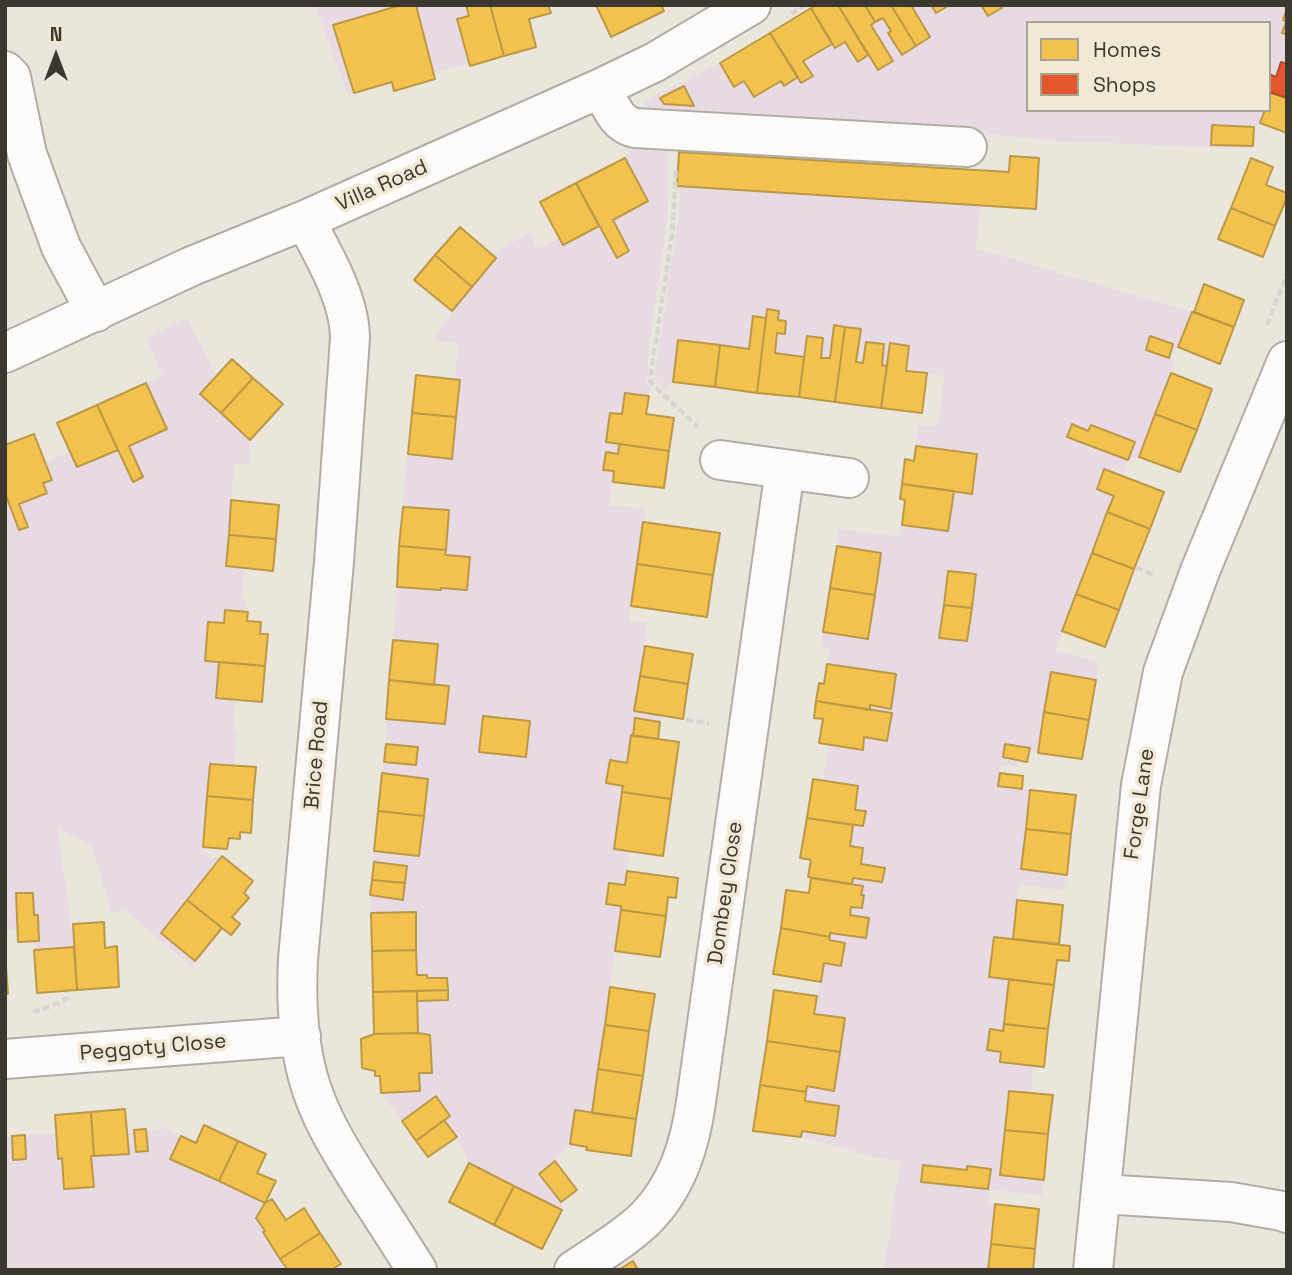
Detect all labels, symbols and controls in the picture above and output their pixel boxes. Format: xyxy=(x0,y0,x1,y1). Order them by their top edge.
north arrow xyxy=(21,21,91,91)
legend xyxy=(1026,21,1271,112)
text: N xyxy=(50,22,62,47)
text: Homes xyxy=(1093,36,1161,63)
text: Shops xyxy=(1093,71,1156,98)
street label: Villa Road xyxy=(332,155,432,217)
street label: Brice Road xyxy=(300,700,334,810)
street label: Forge Lane xyxy=(1120,747,1160,861)
street label: Dombey Close xyxy=(703,820,749,966)
street label: Peggoty Close xyxy=(79,1029,227,1067)

